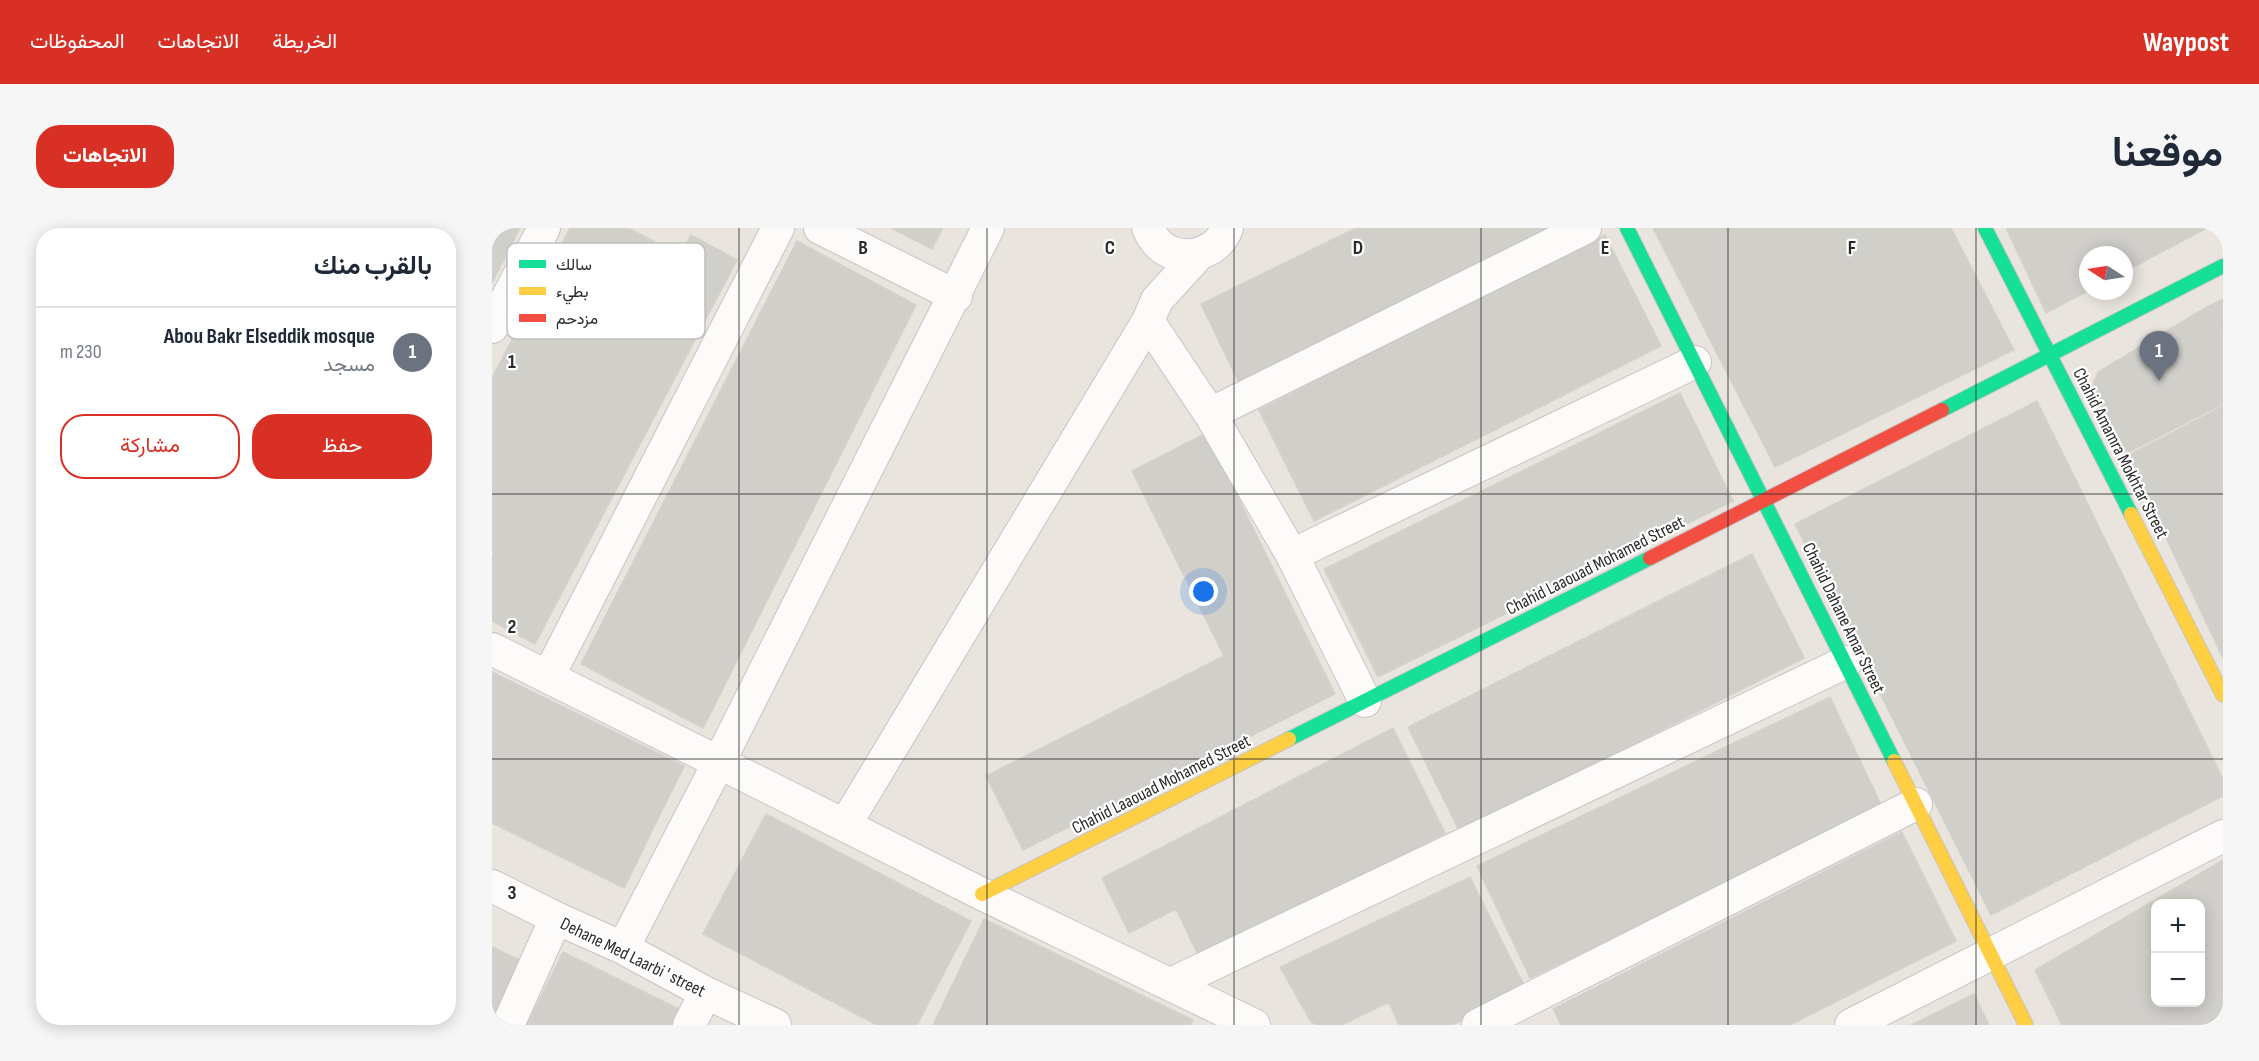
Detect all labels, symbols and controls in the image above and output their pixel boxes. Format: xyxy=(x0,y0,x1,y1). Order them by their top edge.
text: Waypost xyxy=(2143,26,2229,59)
text: المحفوظات xyxy=(30,29,125,54)
text: الاتجاهات xyxy=(158,29,239,54)
text: الخريطة xyxy=(272,29,337,54)
button: الاتجاهات xyxy=(36,125,174,188)
text: موقعنا xyxy=(2112,128,2223,179)
text: B xyxy=(858,236,868,260)
text: C xyxy=(1105,236,1115,260)
text: D xyxy=(1353,236,1363,260)
text: E xyxy=(1601,236,1609,260)
text: F xyxy=(1848,236,1856,260)
legend xyxy=(507,243,705,339)
north arrow xyxy=(2079,246,2133,300)
text: بالقرب منك xyxy=(314,251,432,282)
text: سالك xyxy=(556,256,592,275)
text: بطيء xyxy=(556,283,588,305)
text: مزدحم xyxy=(556,310,598,329)
text: Abou Bakr Elseddik mosque xyxy=(164,323,375,350)
pin: 1 xyxy=(2140,332,2178,381)
text: 230 m xyxy=(60,340,102,364)
text: 1 xyxy=(409,340,416,364)
text: 1 xyxy=(508,350,516,374)
text: مسجد xyxy=(323,353,375,377)
street label: Chahid Amamra Mokhtar Street xyxy=(2068,364,2173,543)
button: مشاركة xyxy=(60,414,240,479)
button: حفظ xyxy=(252,414,432,479)
street label: Chahid Laaouad Mohamed Street xyxy=(1502,511,1688,620)
street label: Chahid Dahane Amar Street xyxy=(1798,539,1889,698)
your location xyxy=(1189,577,1218,606)
text: 2 xyxy=(508,615,516,639)
street label: Chahid Laaouad Mohamed Street xyxy=(1068,730,1254,839)
text: 3 xyxy=(508,881,517,905)
map controls xyxy=(2151,899,2205,1007)
button: + xyxy=(2151,899,2205,953)
street label: Dehane Med Laarbi ' street xyxy=(557,913,709,1002)
button: − xyxy=(2151,953,2205,1007)

